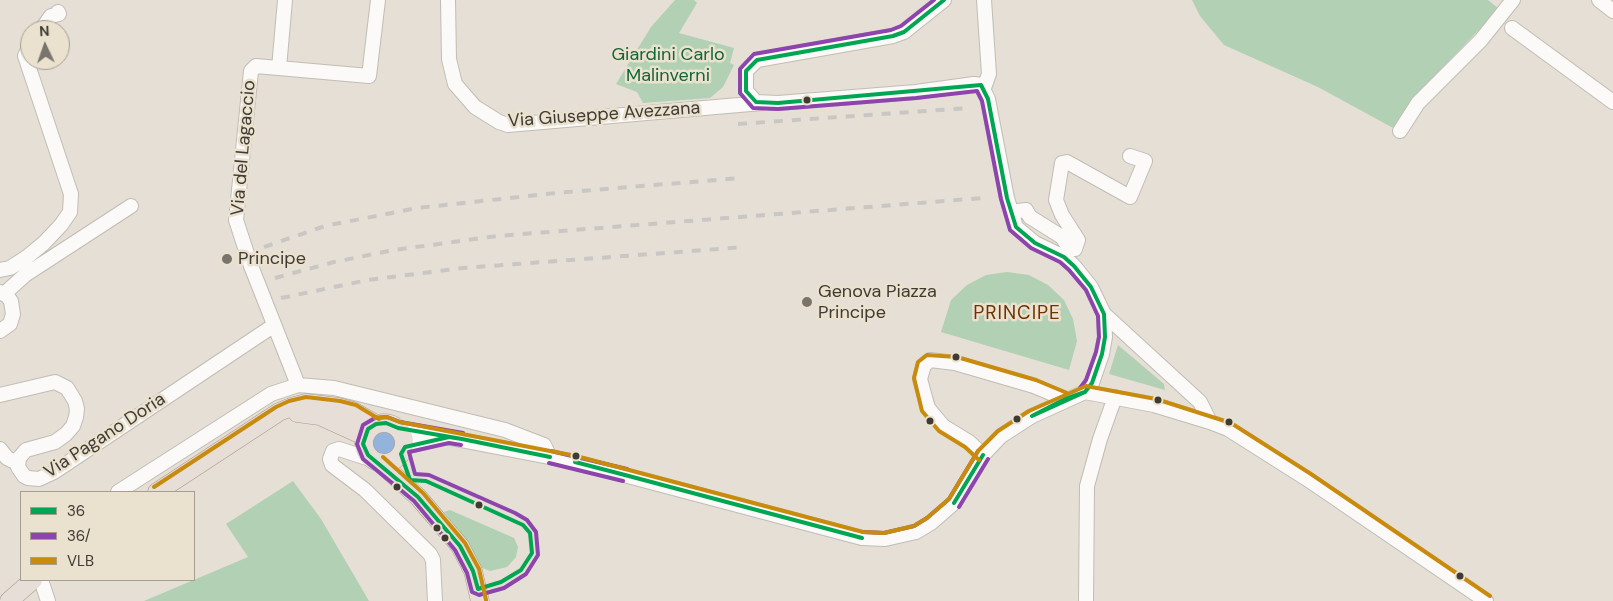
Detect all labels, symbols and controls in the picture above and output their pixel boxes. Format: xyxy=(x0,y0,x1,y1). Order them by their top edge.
north arrow xyxy=(20,20,70,70)
text: N xyxy=(39,22,50,40)
park label: Giardini Carlo Malinverni xyxy=(611,44,725,86)
street label: Via del Lagaccio xyxy=(227,79,261,217)
unlabelled marker xyxy=(802,95,812,105)
street label: Via Giuseppe Avezzana xyxy=(507,98,701,132)
place label: Principe xyxy=(238,248,306,270)
marker: Principe xyxy=(220,252,234,266)
place label: Genova Piazza Principe xyxy=(818,281,937,324)
marker: Genova Piazza Principe xyxy=(800,295,814,309)
district label: PRINCIPE xyxy=(972,303,1062,325)
unlabelled marker xyxy=(951,352,961,362)
street label: Via Pagano Doria xyxy=(40,389,170,483)
unlabelled marker xyxy=(1153,395,1163,405)
unlabelled marker xyxy=(1012,414,1022,424)
unlabelled marker xyxy=(925,416,935,426)
unlabelled marker xyxy=(1224,417,1234,427)
unlabelled marker xyxy=(571,451,581,461)
unlabelled marker xyxy=(392,482,402,492)
legend xyxy=(20,491,195,581)
unlabelled marker xyxy=(474,500,484,510)
text: 36 xyxy=(67,501,85,521)
unlabelled marker xyxy=(432,523,442,533)
text: 36/ xyxy=(67,526,91,546)
unlabelled marker xyxy=(440,533,450,543)
text: VLB xyxy=(67,551,94,571)
unlabelled marker xyxy=(1455,571,1465,581)

